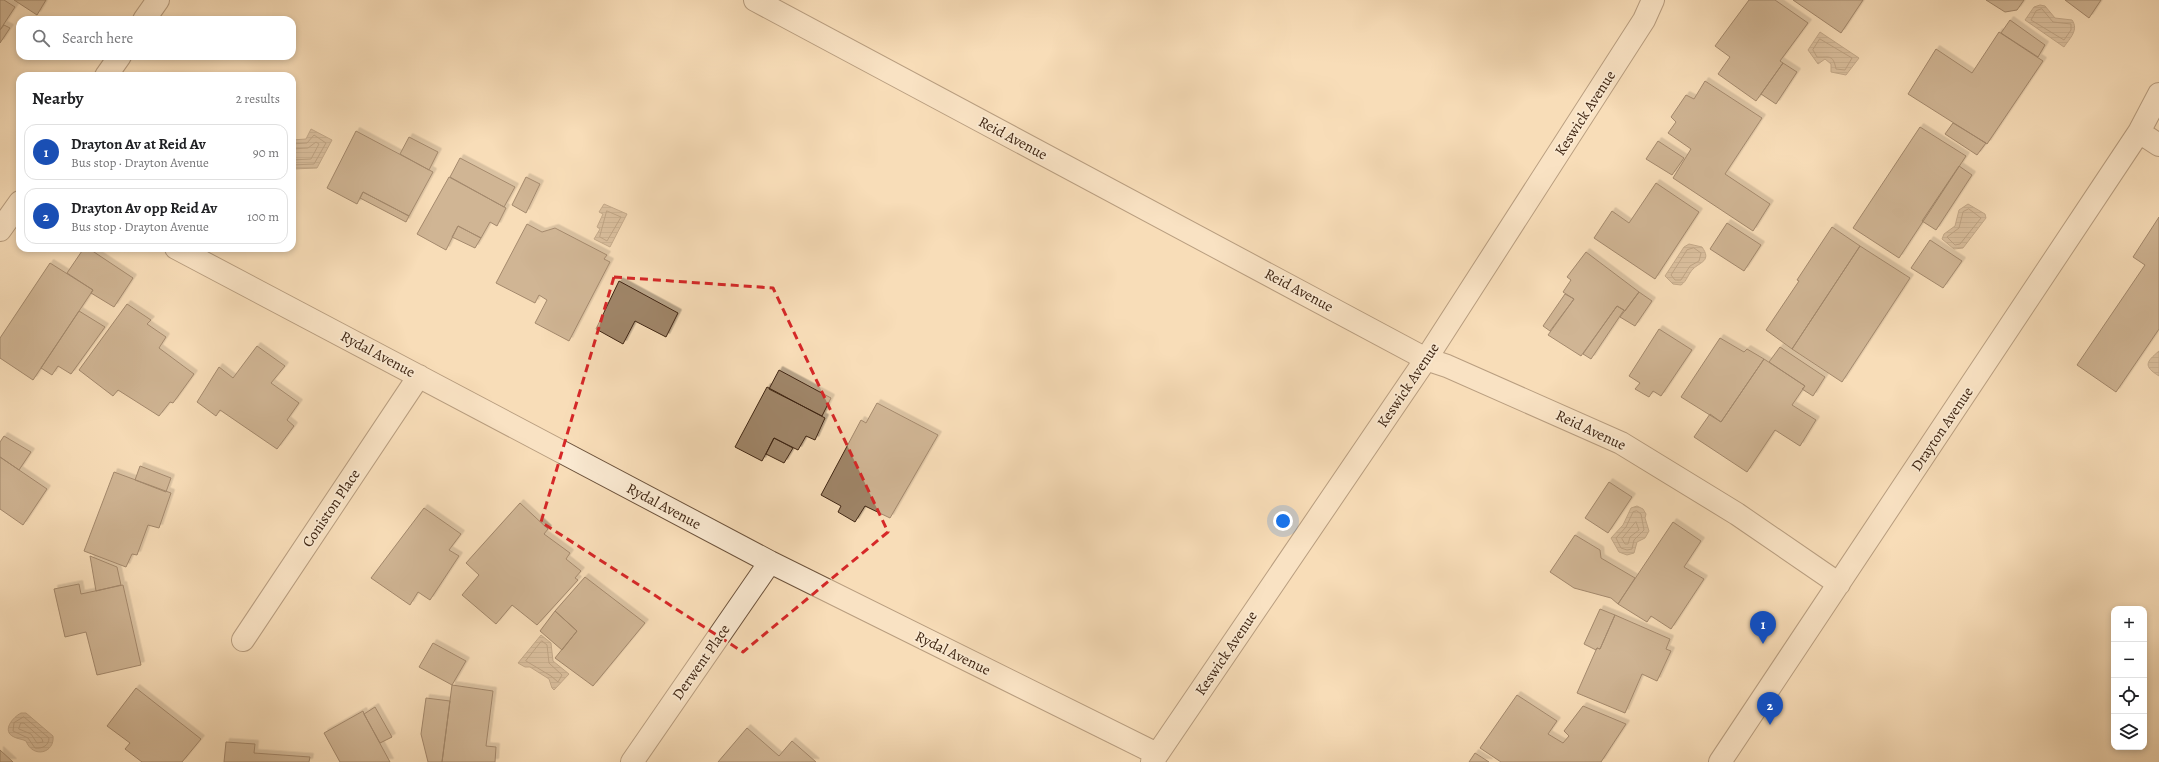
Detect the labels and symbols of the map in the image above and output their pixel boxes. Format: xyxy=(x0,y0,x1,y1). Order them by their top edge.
street label: Keswick Avenue xyxy=(1550,66,1620,160)
street label: Reid Avenue xyxy=(975,111,1051,165)
street label: Reid Avenue xyxy=(1261,263,1337,317)
street label: Rydal Avenue xyxy=(337,326,419,382)
street label: Keswick Avenue xyxy=(1372,339,1444,431)
street label: Drayton Avenue xyxy=(1906,383,1978,475)
street label: Reid Avenue xyxy=(1553,405,1630,455)
street label: Coniston Place xyxy=(297,465,365,551)
street label: Rydal Avenue xyxy=(623,478,705,534)
your location xyxy=(1273,511,1293,531)
street label: Keswick Avenue xyxy=(1190,607,1262,699)
pin: 1 xyxy=(1750,611,1776,644)
street label: Derwent Place xyxy=(668,620,735,704)
street label: Rydal Avenue xyxy=(912,626,994,680)
pin: 2 xyxy=(1757,692,1783,725)

